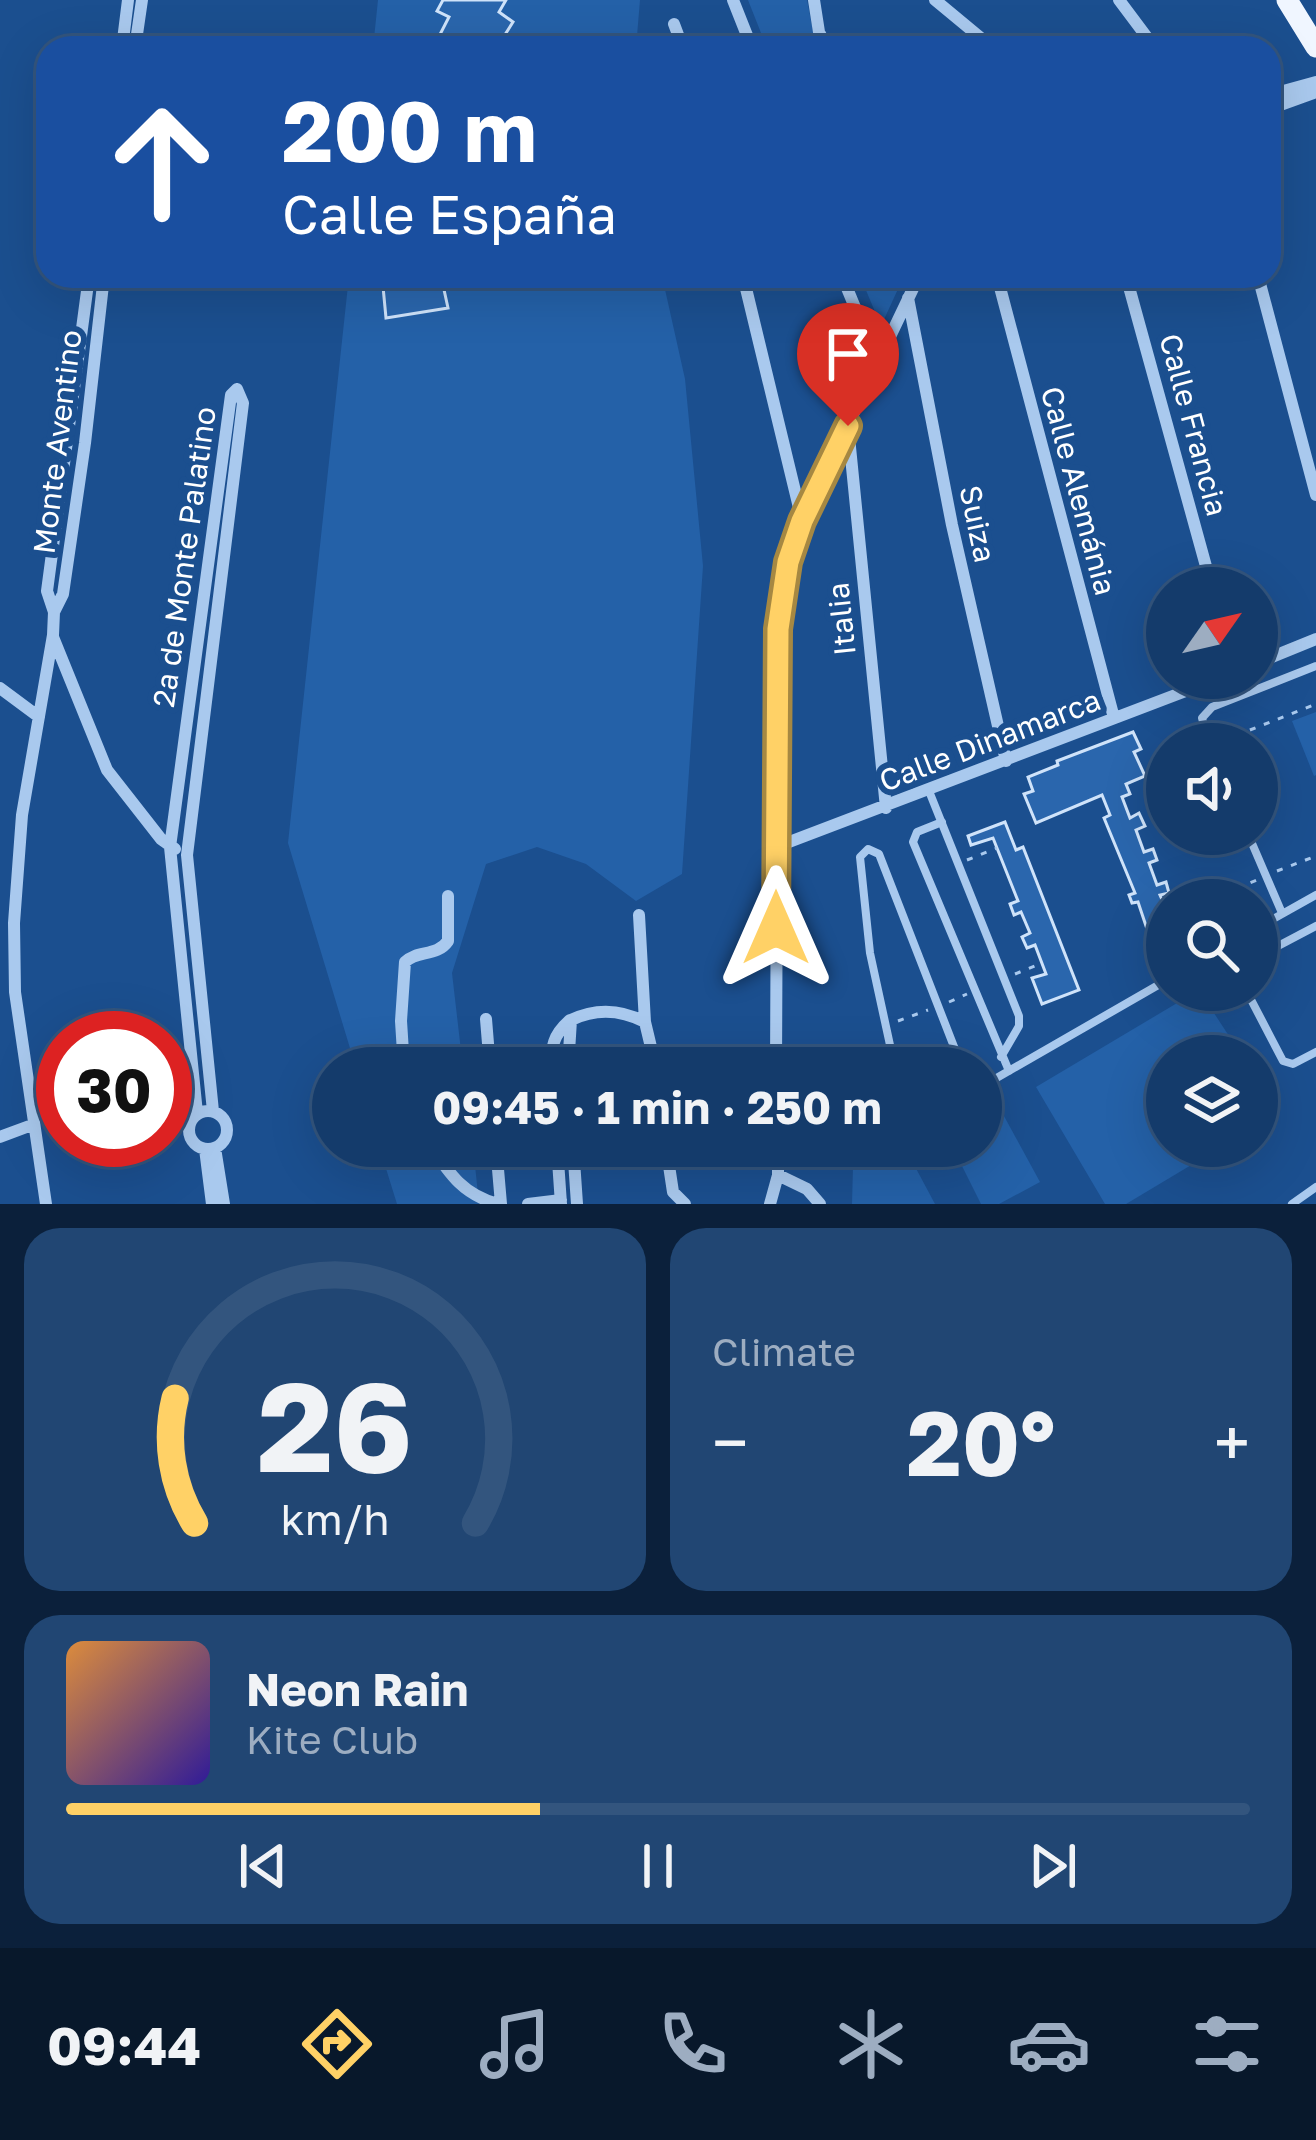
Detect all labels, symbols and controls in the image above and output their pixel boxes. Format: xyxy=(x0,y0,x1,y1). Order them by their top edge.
text: 200 m xyxy=(282,80,537,180)
icon: ahead xyxy=(84,84,240,240)
text: Calle España xyxy=(282,181,617,246)
pin xyxy=(797,303,899,426)
icon: arrive xyxy=(815,321,881,387)
street label: Monte Aventino xyxy=(25,328,89,556)
street label: Calle Francia xyxy=(1152,330,1236,520)
street label: Calle Alemánia xyxy=(1034,383,1124,599)
street label: 2a de Monte Palatino xyxy=(145,404,223,709)
street label: Suiza xyxy=(952,482,1004,566)
north arrow xyxy=(1146,567,1278,699)
map controls xyxy=(1146,567,1278,1167)
street label: Italia xyxy=(819,581,863,657)
street label: Calle Dinamarca xyxy=(874,681,1105,799)
button: sound xyxy=(1146,723,1278,855)
position arrow xyxy=(713,865,839,991)
button: search xyxy=(1146,879,1278,1011)
speed limit sign: 30 xyxy=(36,1011,192,1167)
button: layers xyxy=(1146,1035,1278,1167)
text: 09:45 · 1 min · 250 m xyxy=(432,1080,882,1134)
text: Climate xyxy=(712,1328,856,1375)
text: 26 xyxy=(257,1350,413,1499)
text: 20° xyxy=(907,1388,1055,1496)
text: − xyxy=(712,1402,748,1482)
text: + xyxy=(1214,1402,1250,1482)
text: km/h xyxy=(280,1492,390,1543)
text: Neon Rain xyxy=(246,1662,469,1716)
text: Kite Club xyxy=(246,1716,418,1763)
icon: previous xyxy=(230,1833,296,1899)
icon: pause xyxy=(625,1833,691,1899)
icon: next xyxy=(1020,1833,1086,1899)
icon: directions xyxy=(295,2002,379,2086)
icon: music xyxy=(473,2002,557,2086)
icon: phone xyxy=(651,2002,735,2086)
icon: climate xyxy=(829,2002,913,2086)
icon: car xyxy=(1007,2002,1091,2086)
icon: filters xyxy=(1185,2002,1269,2086)
text: 09:44 xyxy=(47,2012,201,2077)

